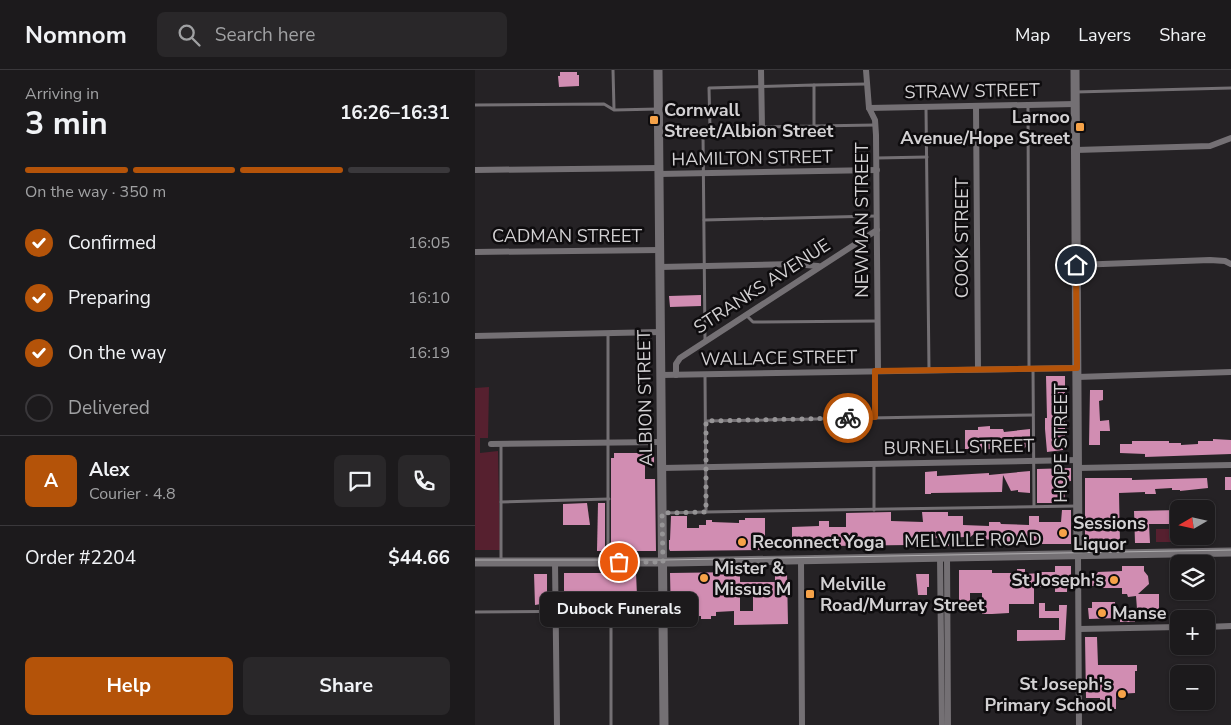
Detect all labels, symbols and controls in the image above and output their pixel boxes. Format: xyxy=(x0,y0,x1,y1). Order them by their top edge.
search box xyxy=(157,12,507,57)
text: Nomnom xyxy=(25,19,127,51)
icon: search xyxy=(175,21,203,49)
text: Search here xyxy=(215,22,315,48)
text: Map xyxy=(1015,23,1050,47)
text: Layers xyxy=(1078,23,1131,47)
text: Share xyxy=(1159,23,1206,47)
street label: STRAW STREET xyxy=(904,78,1040,104)
text: Arriving in xyxy=(25,83,99,105)
place label: Cornwall Street/Albion Street xyxy=(664,98,834,143)
text: 16:26–16:31 xyxy=(340,100,450,126)
text: 3 min xyxy=(25,102,108,145)
place label: Larnoo Avenue/Hope Street xyxy=(900,105,1070,150)
marker: Cornwall Street/Albion Street xyxy=(648,114,660,126)
marker: Larnoo Avenue/Hope Street xyxy=(1074,121,1086,133)
street label: NEWMAN STREET xyxy=(850,142,874,298)
street label: HAMILTON STREET xyxy=(671,145,833,171)
street label: COOK STREET xyxy=(950,178,974,298)
text: On the way · 350 m xyxy=(25,181,166,203)
street label: CADMAN STREET xyxy=(492,224,642,248)
icon: check xyxy=(25,229,53,257)
text: Confirmed xyxy=(68,230,156,256)
text: 16:05 xyxy=(408,232,450,254)
street label: STRANKS AVENUE xyxy=(689,233,835,339)
pin xyxy=(1055,244,1097,286)
icon: home xyxy=(1062,251,1090,279)
icon: check xyxy=(25,284,53,312)
text: Preparing xyxy=(68,285,151,311)
text: 16:10 xyxy=(408,287,450,309)
street label: ALBION STREET xyxy=(632,329,658,467)
icon: check xyxy=(25,339,53,367)
text: On the way xyxy=(68,340,166,366)
text: 16:19 xyxy=(408,342,450,364)
street label: WALLACE STREET xyxy=(701,345,858,371)
street label: HOPE STREET xyxy=(1049,383,1073,503)
courier xyxy=(823,393,873,443)
text: Delivered xyxy=(68,395,150,421)
icon: bike xyxy=(834,404,862,432)
street label: BURNELL STREET xyxy=(884,434,1035,460)
button: chat xyxy=(334,455,386,507)
button: phone xyxy=(398,455,450,507)
text: Alex xyxy=(89,457,130,483)
text: A xyxy=(44,468,58,494)
text: Courier · 4.8 xyxy=(89,483,175,505)
north arrow xyxy=(1170,500,1215,545)
map controls xyxy=(1170,500,1215,710)
place label: Sessions Liquor xyxy=(1073,511,1146,556)
street label: MELVILLE ROAD xyxy=(904,527,1042,553)
marker: Sessions Liquor xyxy=(1057,527,1069,539)
place label: Reconnect Yoga xyxy=(752,530,884,554)
marker: Reconnect Yoga xyxy=(736,536,748,548)
pin xyxy=(598,541,640,583)
text: Order #2204 xyxy=(25,545,136,571)
text: $44.66 xyxy=(388,545,450,571)
icon: bag xyxy=(605,548,633,576)
button: layers xyxy=(1170,555,1215,600)
place label: Mister & Missus M xyxy=(714,556,791,601)
place label: St Joseph's xyxy=(1011,568,1104,592)
marker: Mister & Missus M xyxy=(698,572,710,584)
place label: Melville Road/Murray Street xyxy=(820,572,984,617)
marker: St Joseph's xyxy=(1108,574,1120,586)
marker: Melville Road/Murray Street xyxy=(804,588,816,600)
callout: Dubock Funerals xyxy=(540,592,698,627)
text: Dubock Funerals xyxy=(557,598,681,620)
place label: Manse xyxy=(1112,601,1167,625)
marker: Manse xyxy=(1096,607,1108,619)
button: + xyxy=(1170,610,1215,655)
button: Help xyxy=(25,657,233,715)
button: Share xyxy=(243,657,450,715)
button: − xyxy=(1170,665,1215,710)
place label: St Joseph's Primary School xyxy=(984,672,1112,717)
marker: St Joseph's Primary School xyxy=(1116,688,1128,700)

